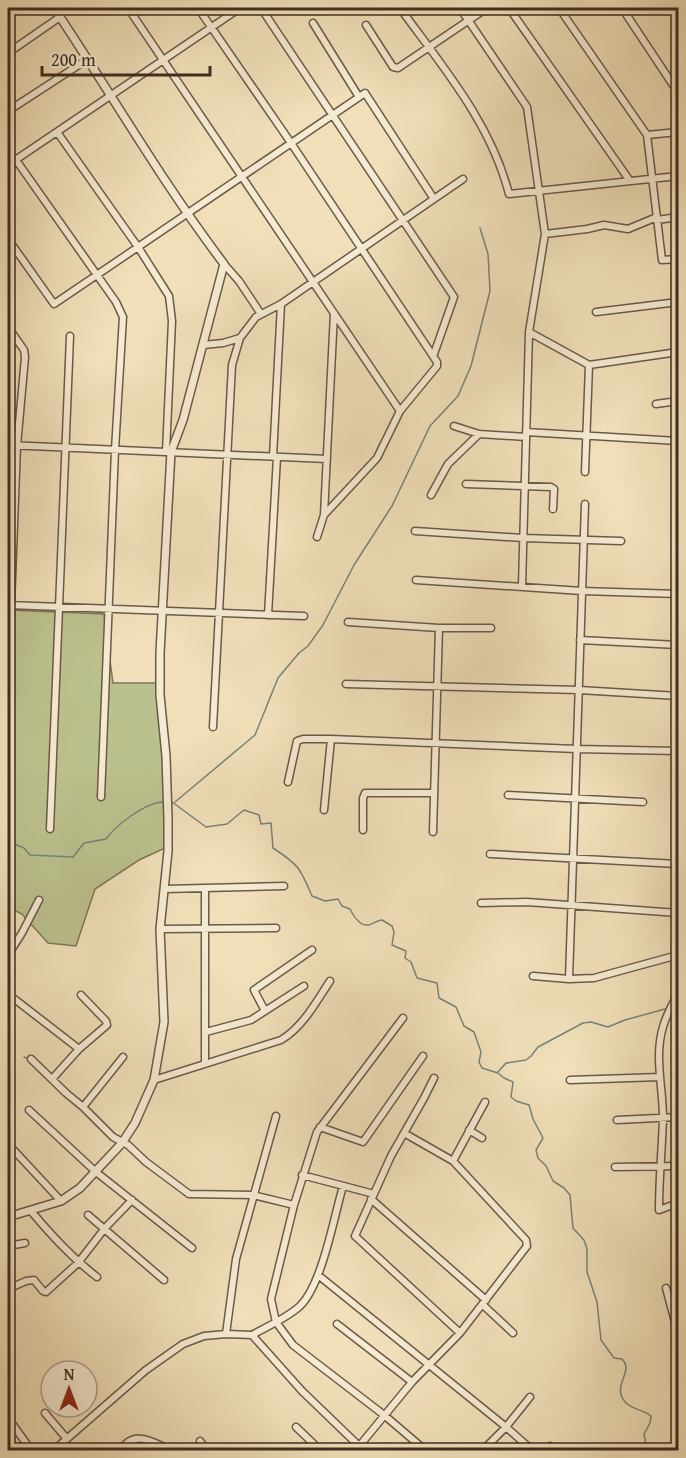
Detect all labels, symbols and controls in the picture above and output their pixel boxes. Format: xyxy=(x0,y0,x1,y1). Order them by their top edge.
scale bar xyxy=(42,39,210,77)
text: 200 m xyxy=(51,46,96,73)
north arrow xyxy=(39,1359,99,1419)
text: N xyxy=(64,1362,75,1386)

